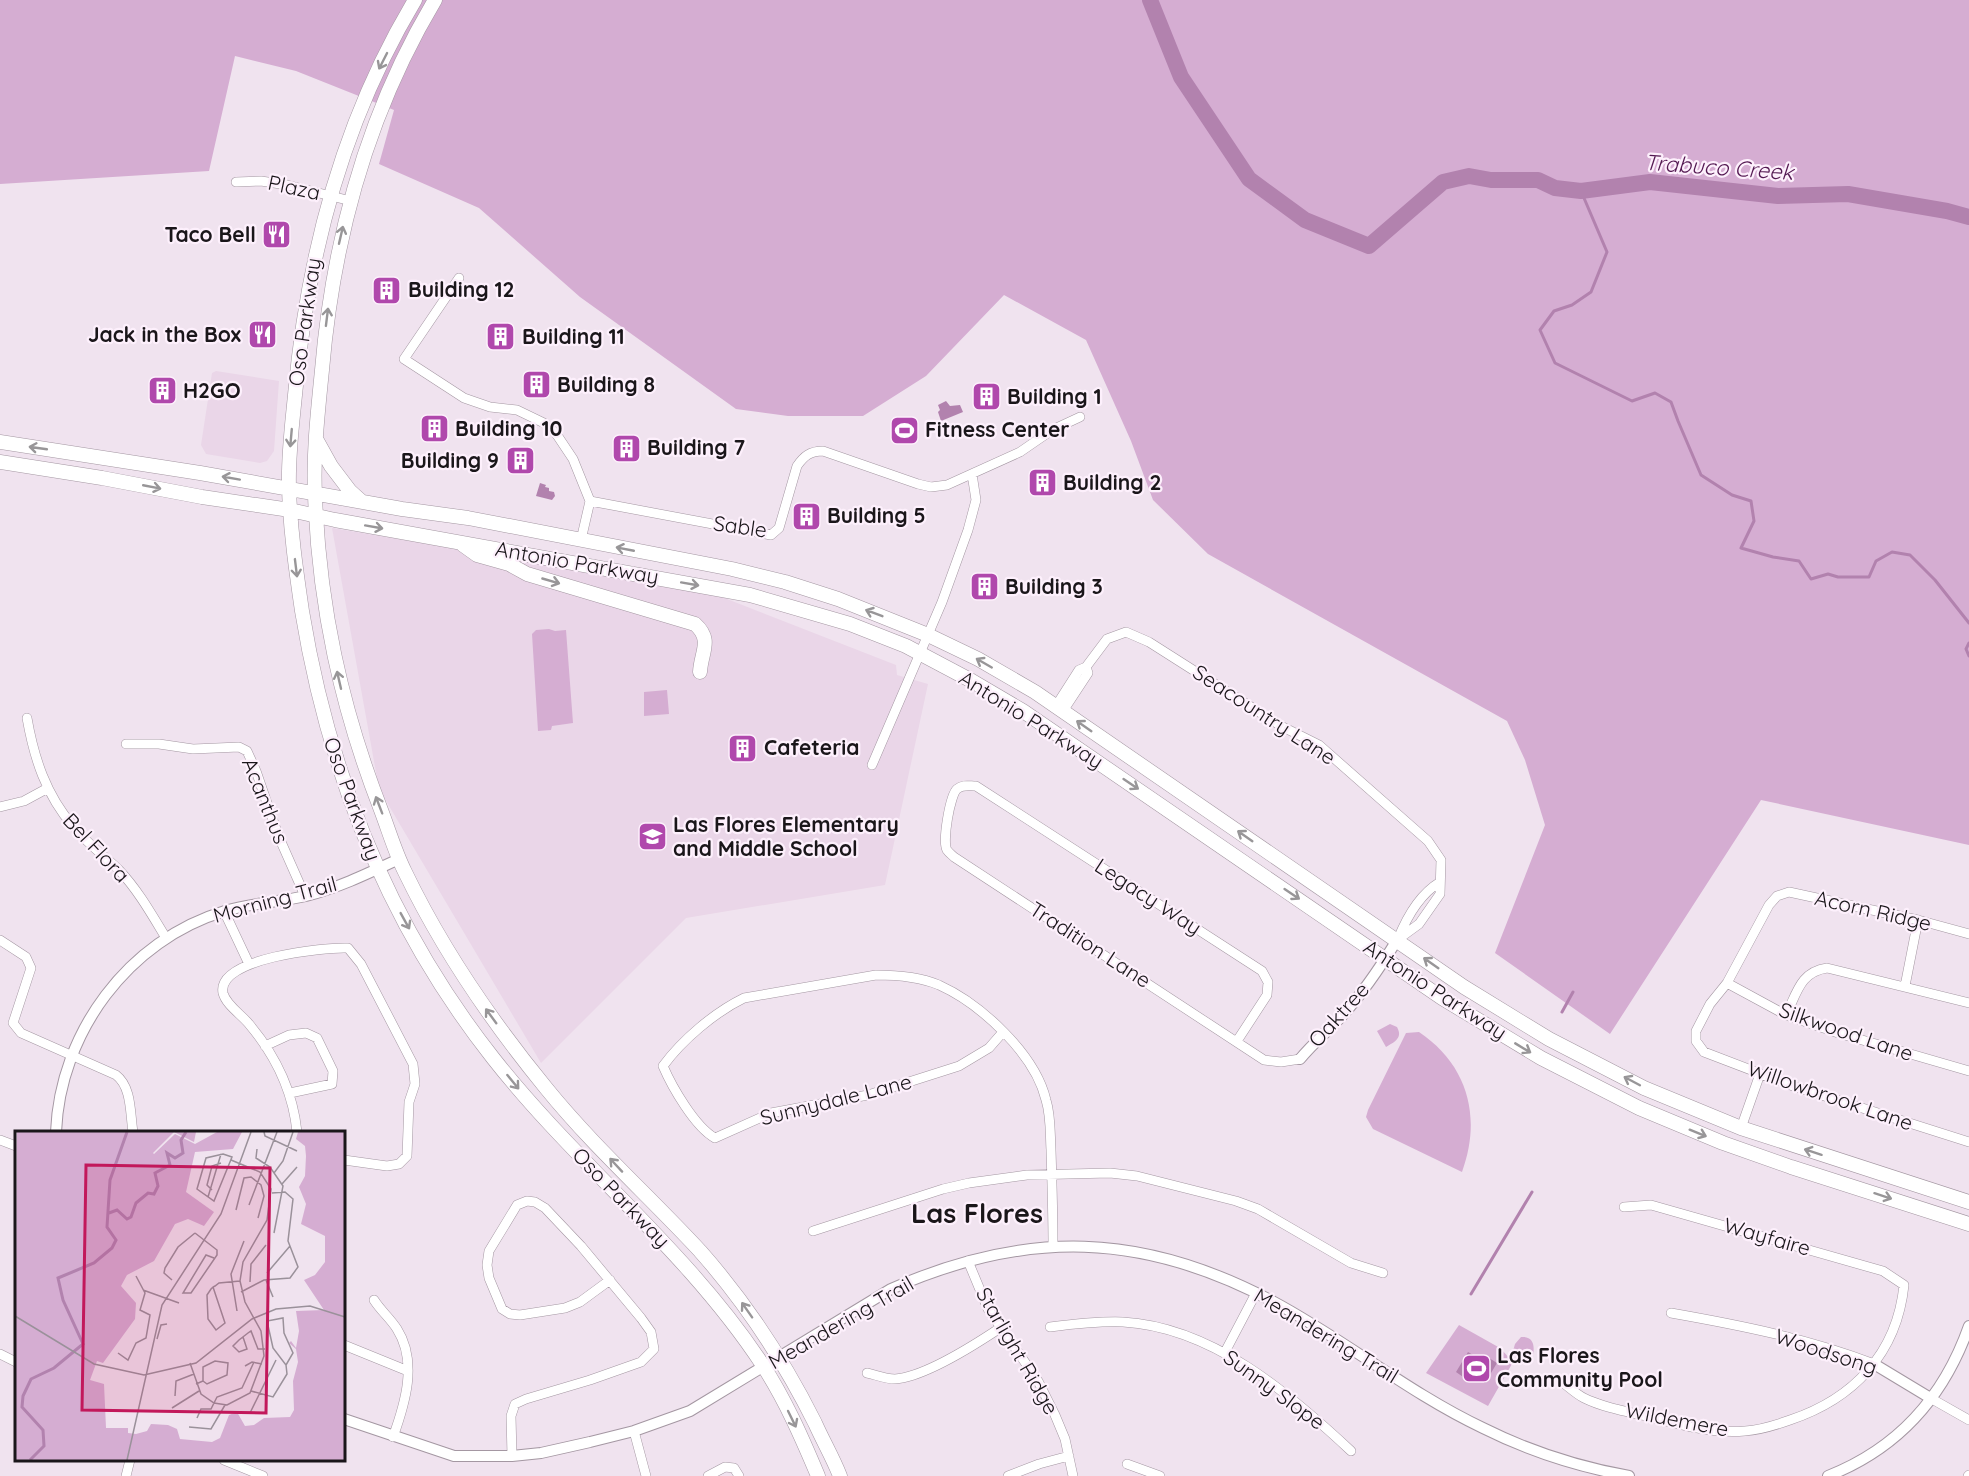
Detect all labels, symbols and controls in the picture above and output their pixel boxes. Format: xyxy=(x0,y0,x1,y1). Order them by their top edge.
one-way arrow xyxy=(376,52,388,70)
water label: Trabuco Creek xyxy=(1644,148,1797,186)
street label: Plaza xyxy=(266,169,323,205)
restaurant icon: Taco Bell xyxy=(261,219,293,251)
place label: Taco Bell xyxy=(164,221,256,247)
one-way arrow xyxy=(336,226,348,245)
street label: Oso Parkway xyxy=(282,256,326,388)
building icon: Building 12 xyxy=(371,274,403,306)
place label: Building 12 xyxy=(408,276,515,302)
one-way arrow xyxy=(321,308,332,327)
restaurant icon: Jack in the Box xyxy=(246,319,278,351)
place label: Jack in the Box xyxy=(88,321,241,347)
building icon: Building 11 xyxy=(485,321,517,353)
place label: Building 11 xyxy=(522,323,625,349)
building icon: Building 8 xyxy=(520,369,552,401)
place label: Building 8 xyxy=(557,371,655,397)
building icon: H2GO xyxy=(146,375,178,407)
place label: H2GO xyxy=(183,377,241,403)
building icon: Building 1 xyxy=(970,381,1002,413)
place label: Building 1 xyxy=(1007,383,1102,409)
building icon: Building 10 xyxy=(418,413,450,445)
sports icon: Fitness Center xyxy=(888,414,920,446)
place label: Building 10 xyxy=(455,415,563,441)
place label: Fitness Center xyxy=(925,416,1069,442)
one-way arrow xyxy=(285,428,296,448)
building icon: Building 7 xyxy=(610,432,642,464)
place label: Building 7 xyxy=(647,434,745,460)
one-way arrow xyxy=(29,443,49,454)
building icon: Building 9 xyxy=(504,445,536,477)
place label: Building 9 xyxy=(401,447,499,473)
building icon: Building 2 xyxy=(1026,467,1058,499)
place label: Building 2 xyxy=(1063,469,1161,495)
one-way arrow xyxy=(222,473,241,484)
one-way arrow xyxy=(142,482,161,493)
building icon: Building 5 xyxy=(790,500,822,532)
place label: Building 5 xyxy=(827,502,926,528)
street label: Sable xyxy=(712,509,769,543)
one-way arrow xyxy=(364,522,384,533)
street label: Antonio Parkway xyxy=(493,535,661,589)
one-way arrow xyxy=(616,543,635,554)
one-way arrow xyxy=(291,558,302,578)
building icon: Building 3 xyxy=(968,571,1000,603)
place label: Building 3 xyxy=(1005,573,1103,599)
one-way arrow xyxy=(541,576,560,587)
one-way arrow xyxy=(680,579,700,590)
one-way arrow xyxy=(865,607,884,618)
one-way arrow xyxy=(976,656,993,668)
street label: Seacountry Lane xyxy=(1188,658,1341,770)
street label: Antonio Parkway xyxy=(954,664,1109,774)
one-way arrow xyxy=(333,671,344,690)
one-way arrow xyxy=(1076,720,1092,732)
building icon: Cafeteria xyxy=(727,732,759,764)
street label: Oso Parkway xyxy=(319,733,387,864)
place label: Cafeteria xyxy=(764,734,859,760)
street label: Acanthus xyxy=(237,754,295,847)
one-way arrow xyxy=(1122,778,1138,790)
one-way arrow xyxy=(372,796,383,814)
street label: Bel Flora xyxy=(58,807,136,888)
place label: Las Flores Elementary and Middle School xyxy=(673,811,899,861)
school or university icon: Las Flores Elementary and Middle School xyxy=(636,821,668,853)
one-way arrow xyxy=(1237,830,1253,842)
street label: Legacy Way xyxy=(1090,852,1207,940)
street label: Morning Trail xyxy=(210,870,339,928)
street label: Acorn Ridge xyxy=(1812,884,1934,936)
one-way arrow xyxy=(1283,888,1300,900)
street label: Tradition Lane xyxy=(1025,895,1156,993)
one-way arrow xyxy=(400,911,411,929)
street label: Antonio Parkway xyxy=(1359,933,1512,1045)
one-way arrow xyxy=(1423,957,1440,969)
street label: Oaktree xyxy=(1302,976,1374,1052)
street label: Silkwood Lane xyxy=(1776,996,1917,1066)
one-way arrow xyxy=(485,1008,497,1024)
one-way arrow xyxy=(1514,1042,1531,1054)
street label: Willowbrook Lane xyxy=(1744,1055,1916,1136)
street label: Sunnydale Lane xyxy=(757,1068,914,1130)
one-way arrow xyxy=(507,1074,520,1090)
one-way arrow xyxy=(1623,1075,1641,1087)
one-way arrow xyxy=(1689,1128,1707,1139)
inset map xyxy=(15,1131,345,1461)
street label: Oso Parkway xyxy=(567,1142,676,1253)
one-way arrow xyxy=(1804,1146,1823,1157)
one-way arrow xyxy=(609,1158,623,1173)
one-way arrow xyxy=(1873,1191,1892,1202)
district label: Las Flores xyxy=(911,1196,1043,1230)
street label: Wayfaire xyxy=(1721,1211,1814,1261)
street label: Meandering Trail xyxy=(763,1270,918,1374)
street label: Starlight Ridge xyxy=(971,1282,1065,1419)
street label: Meandering Trail xyxy=(1250,1282,1403,1388)
one-way arrow xyxy=(740,1302,753,1318)
street label: Woodsong xyxy=(1772,1322,1881,1380)
place label: Las Flores Community Pool xyxy=(1497,1342,1663,1392)
street label: Sunny Slope xyxy=(1219,1344,1330,1435)
sports icon: Las Flores Community Pool xyxy=(1460,1352,1492,1384)
street label: Wildemere xyxy=(1623,1396,1731,1442)
one-way arrow xyxy=(787,1409,799,1427)

